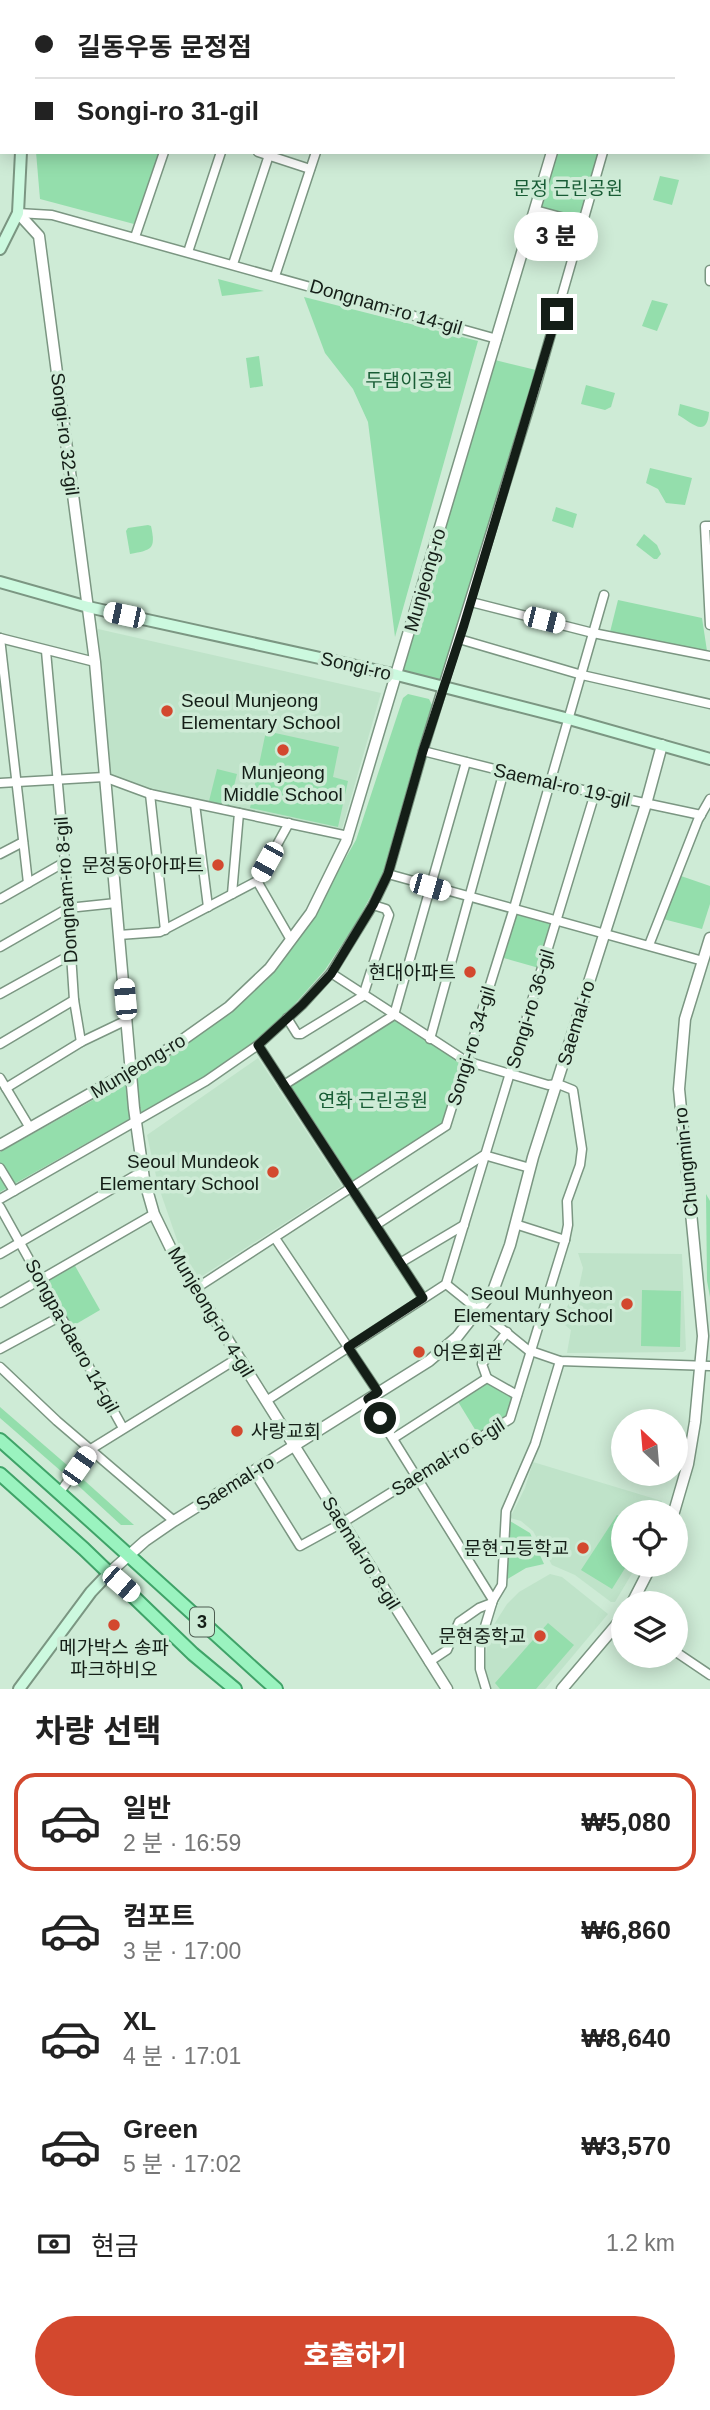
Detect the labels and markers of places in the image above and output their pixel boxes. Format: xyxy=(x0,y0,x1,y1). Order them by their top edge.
place label: Seoul Munjeong Elementary School xyxy=(181,690,340,733)
marker: Seoul Munjeong Elementary School xyxy=(159,703,175,719)
marker: Munjeong Middle School xyxy=(275,742,291,758)
place label: Munjeong Middle School xyxy=(223,762,343,805)
place label: 문정동아아파트 xyxy=(82,855,204,876)
marker: 문정동아아파트 xyxy=(210,857,226,873)
place label: 현대아파트 xyxy=(369,962,456,983)
marker: 현대아파트 xyxy=(462,964,478,980)
place label: Seoul Mundeok Elementary School xyxy=(100,1151,259,1194)
marker: Seoul Mundeok Elementary School xyxy=(265,1164,281,1180)
place label: Seoul Munhyeon Elementary School xyxy=(454,1283,613,1326)
marker: Seoul Munhyeon Elementary School xyxy=(619,1296,635,1312)
place label: 어은회관 xyxy=(433,1342,503,1363)
marker: 어은회관 xyxy=(411,1344,427,1360)
place label: 사랑교회 xyxy=(251,1421,321,1442)
marker: 사랑교회 xyxy=(229,1423,245,1439)
place label: 문현고등학교 xyxy=(464,1538,569,1559)
marker: 문현고등학교 xyxy=(575,1540,591,1556)
marker: 메가박스 송파 파크하비오 xyxy=(106,1617,122,1633)
place label: 문현중학교 xyxy=(439,1626,526,1647)
marker: 문현중학교 xyxy=(532,1628,548,1644)
place label: 메가박스 송파 파크하비오 xyxy=(59,1637,169,1680)

